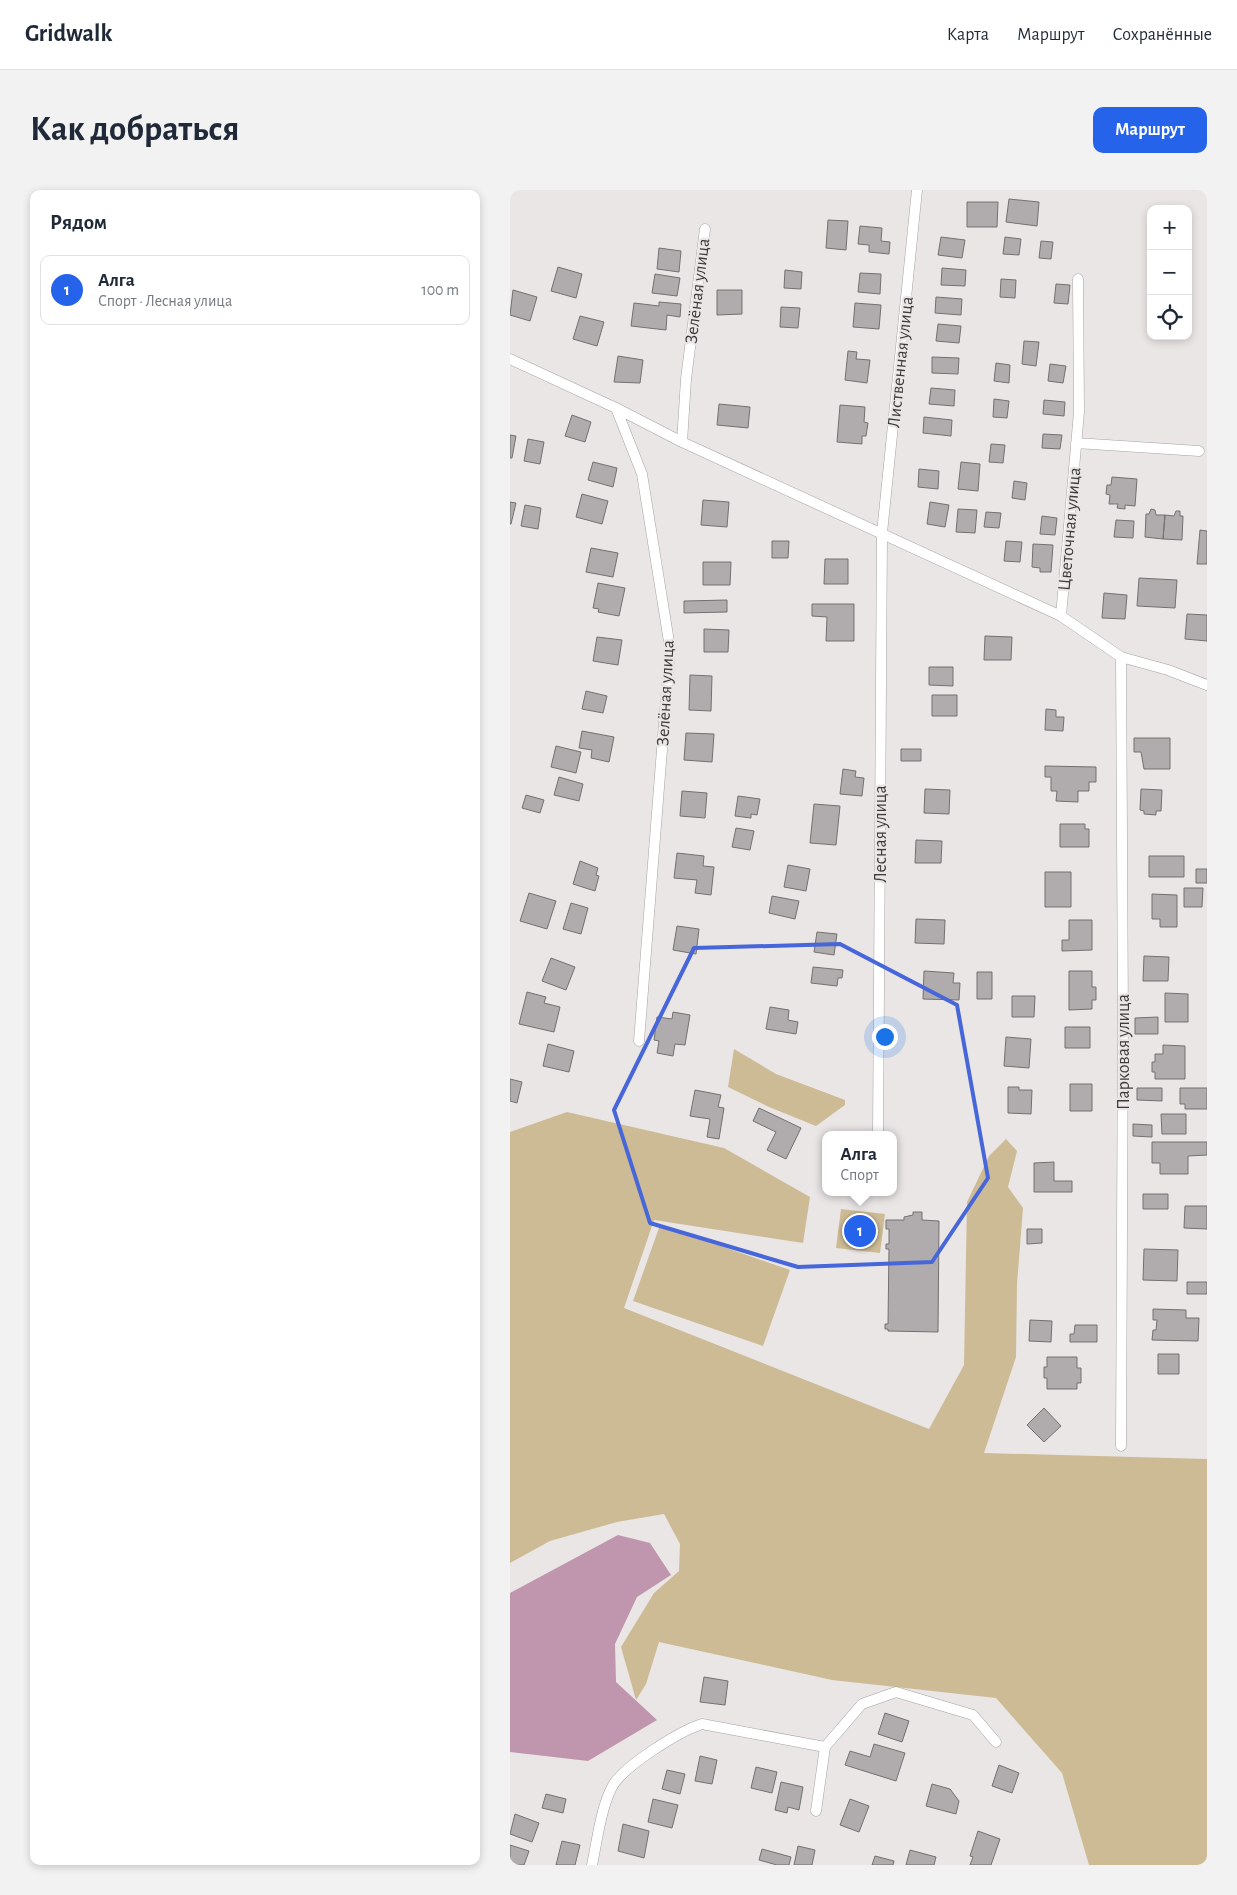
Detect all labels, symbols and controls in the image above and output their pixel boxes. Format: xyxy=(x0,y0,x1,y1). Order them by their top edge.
text: Gridwalk xyxy=(25,22,112,46)
text: Карта xyxy=(947,26,989,44)
text: Маршрут xyxy=(1017,26,1085,44)
text: Сохранённые xyxy=(1113,26,1212,44)
button: Маршрут xyxy=(1093,107,1207,153)
text: Как добраться xyxy=(30,112,239,147)
map controls xyxy=(1147,205,1192,340)
button: + xyxy=(1147,205,1192,250)
text: Рядом xyxy=(50,212,107,233)
street label: Зелёная улица xyxy=(683,237,713,345)
button: − xyxy=(1147,250,1192,295)
text: Алга xyxy=(98,271,135,290)
text: 1 xyxy=(64,282,70,298)
text: 100 m xyxy=(421,282,459,298)
text: Спорт · Лесная улица xyxy=(98,293,232,309)
button: locate xyxy=(1147,295,1192,340)
street label: Лиственная улица xyxy=(885,296,917,429)
street label: Цветочная улица xyxy=(1056,467,1084,592)
street label: Зелёная улица xyxy=(654,640,678,746)
street label: Лесная улица xyxy=(872,785,890,883)
street label: Парковая улица xyxy=(1115,994,1133,1110)
your location xyxy=(872,1024,898,1050)
popup xyxy=(822,1131,897,1196)
text: Алга xyxy=(840,1145,877,1164)
text: Спорт xyxy=(840,1167,879,1183)
pin: 1 xyxy=(844,1212,876,1250)

